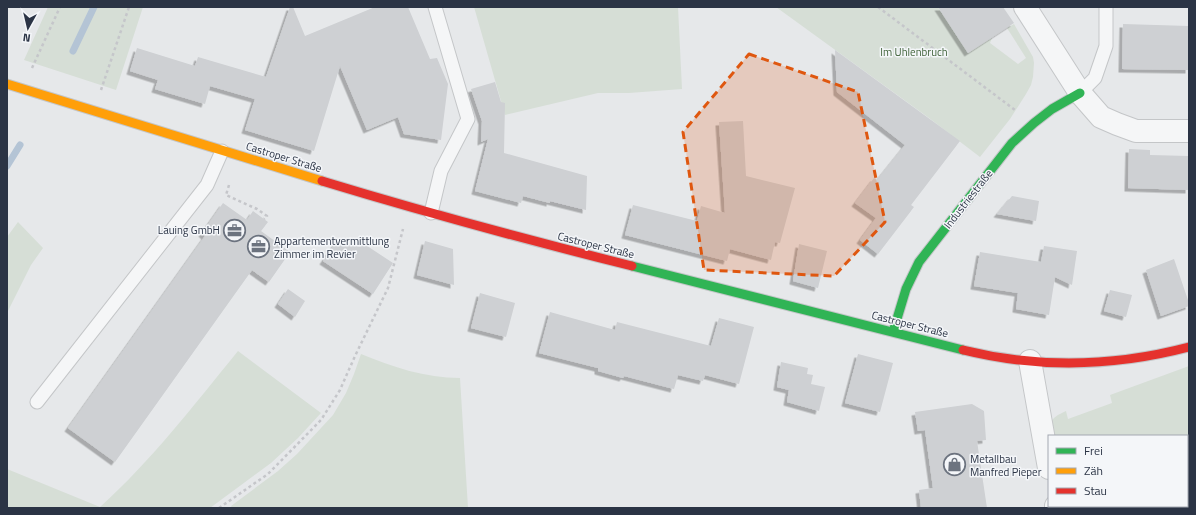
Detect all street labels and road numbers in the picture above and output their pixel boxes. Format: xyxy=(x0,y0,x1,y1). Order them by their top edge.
street label: Castroper Straße xyxy=(244,138,324,176)
street label: Industriestraße xyxy=(940,166,996,232)
street label: Castroper Straße xyxy=(556,228,636,262)
street label: Castroper Straße xyxy=(870,307,950,341)

